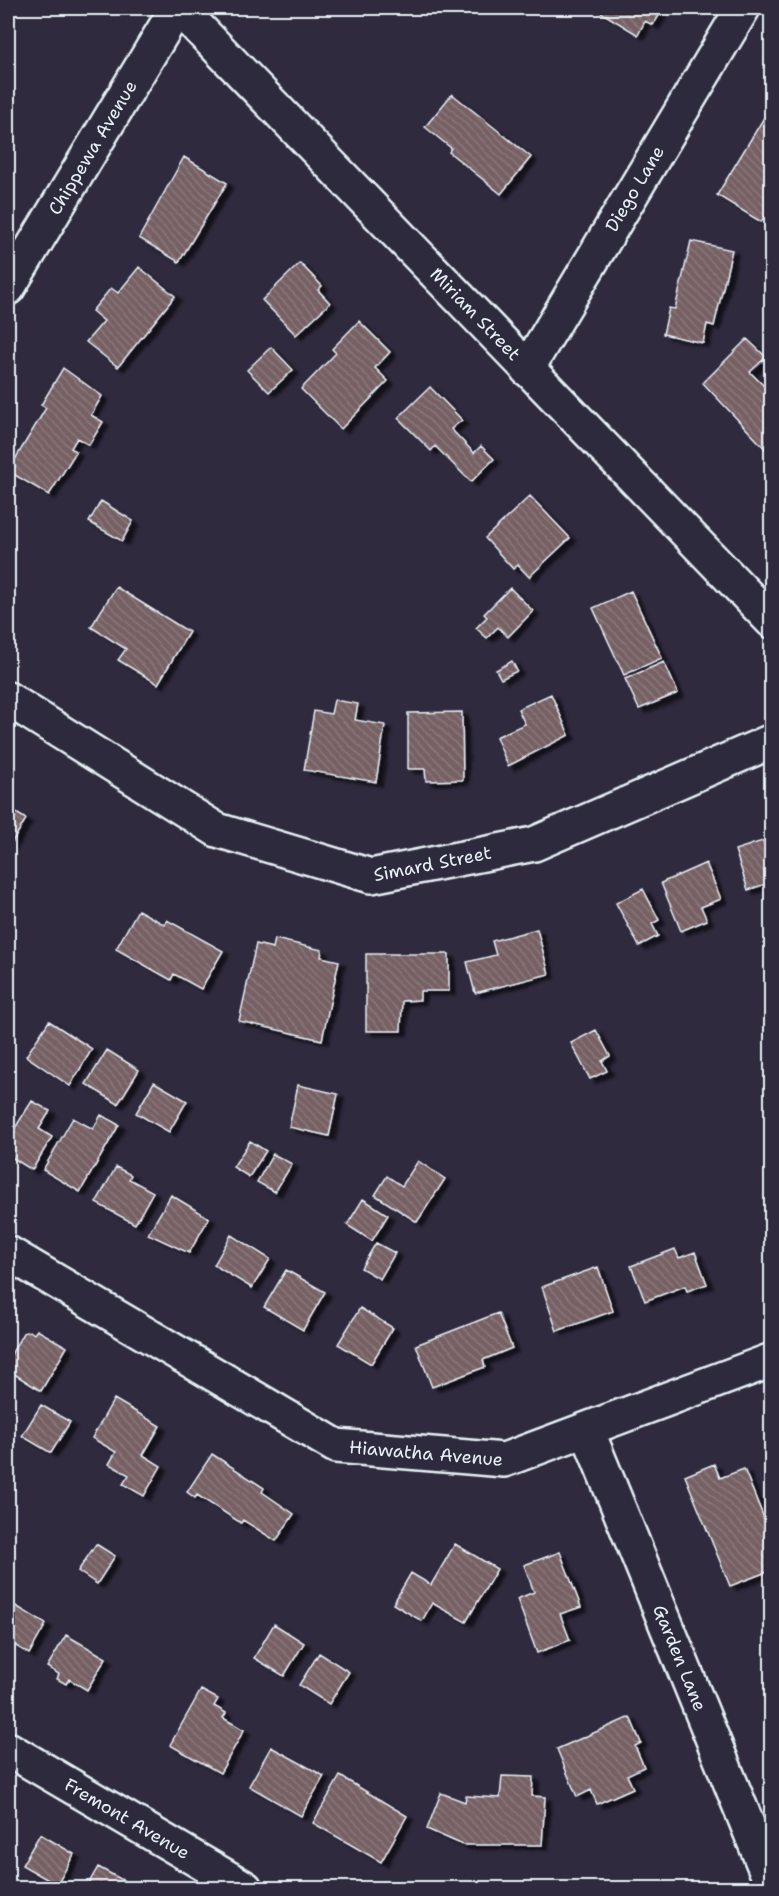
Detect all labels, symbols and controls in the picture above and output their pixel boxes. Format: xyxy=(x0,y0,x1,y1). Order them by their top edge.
street label: Chippewa Avenue xyxy=(43,76,143,219)
street label: Diego Lane xyxy=(600,141,670,236)
street label: Miriam Street xyxy=(425,262,526,366)
street label: Simard Street xyxy=(371,841,494,887)
street label: Hiawatha Avenue xyxy=(348,1435,504,1472)
street label: Garden Lane xyxy=(647,1601,712,1715)
street label: Fremont Avenue xyxy=(60,1773,194,1865)

